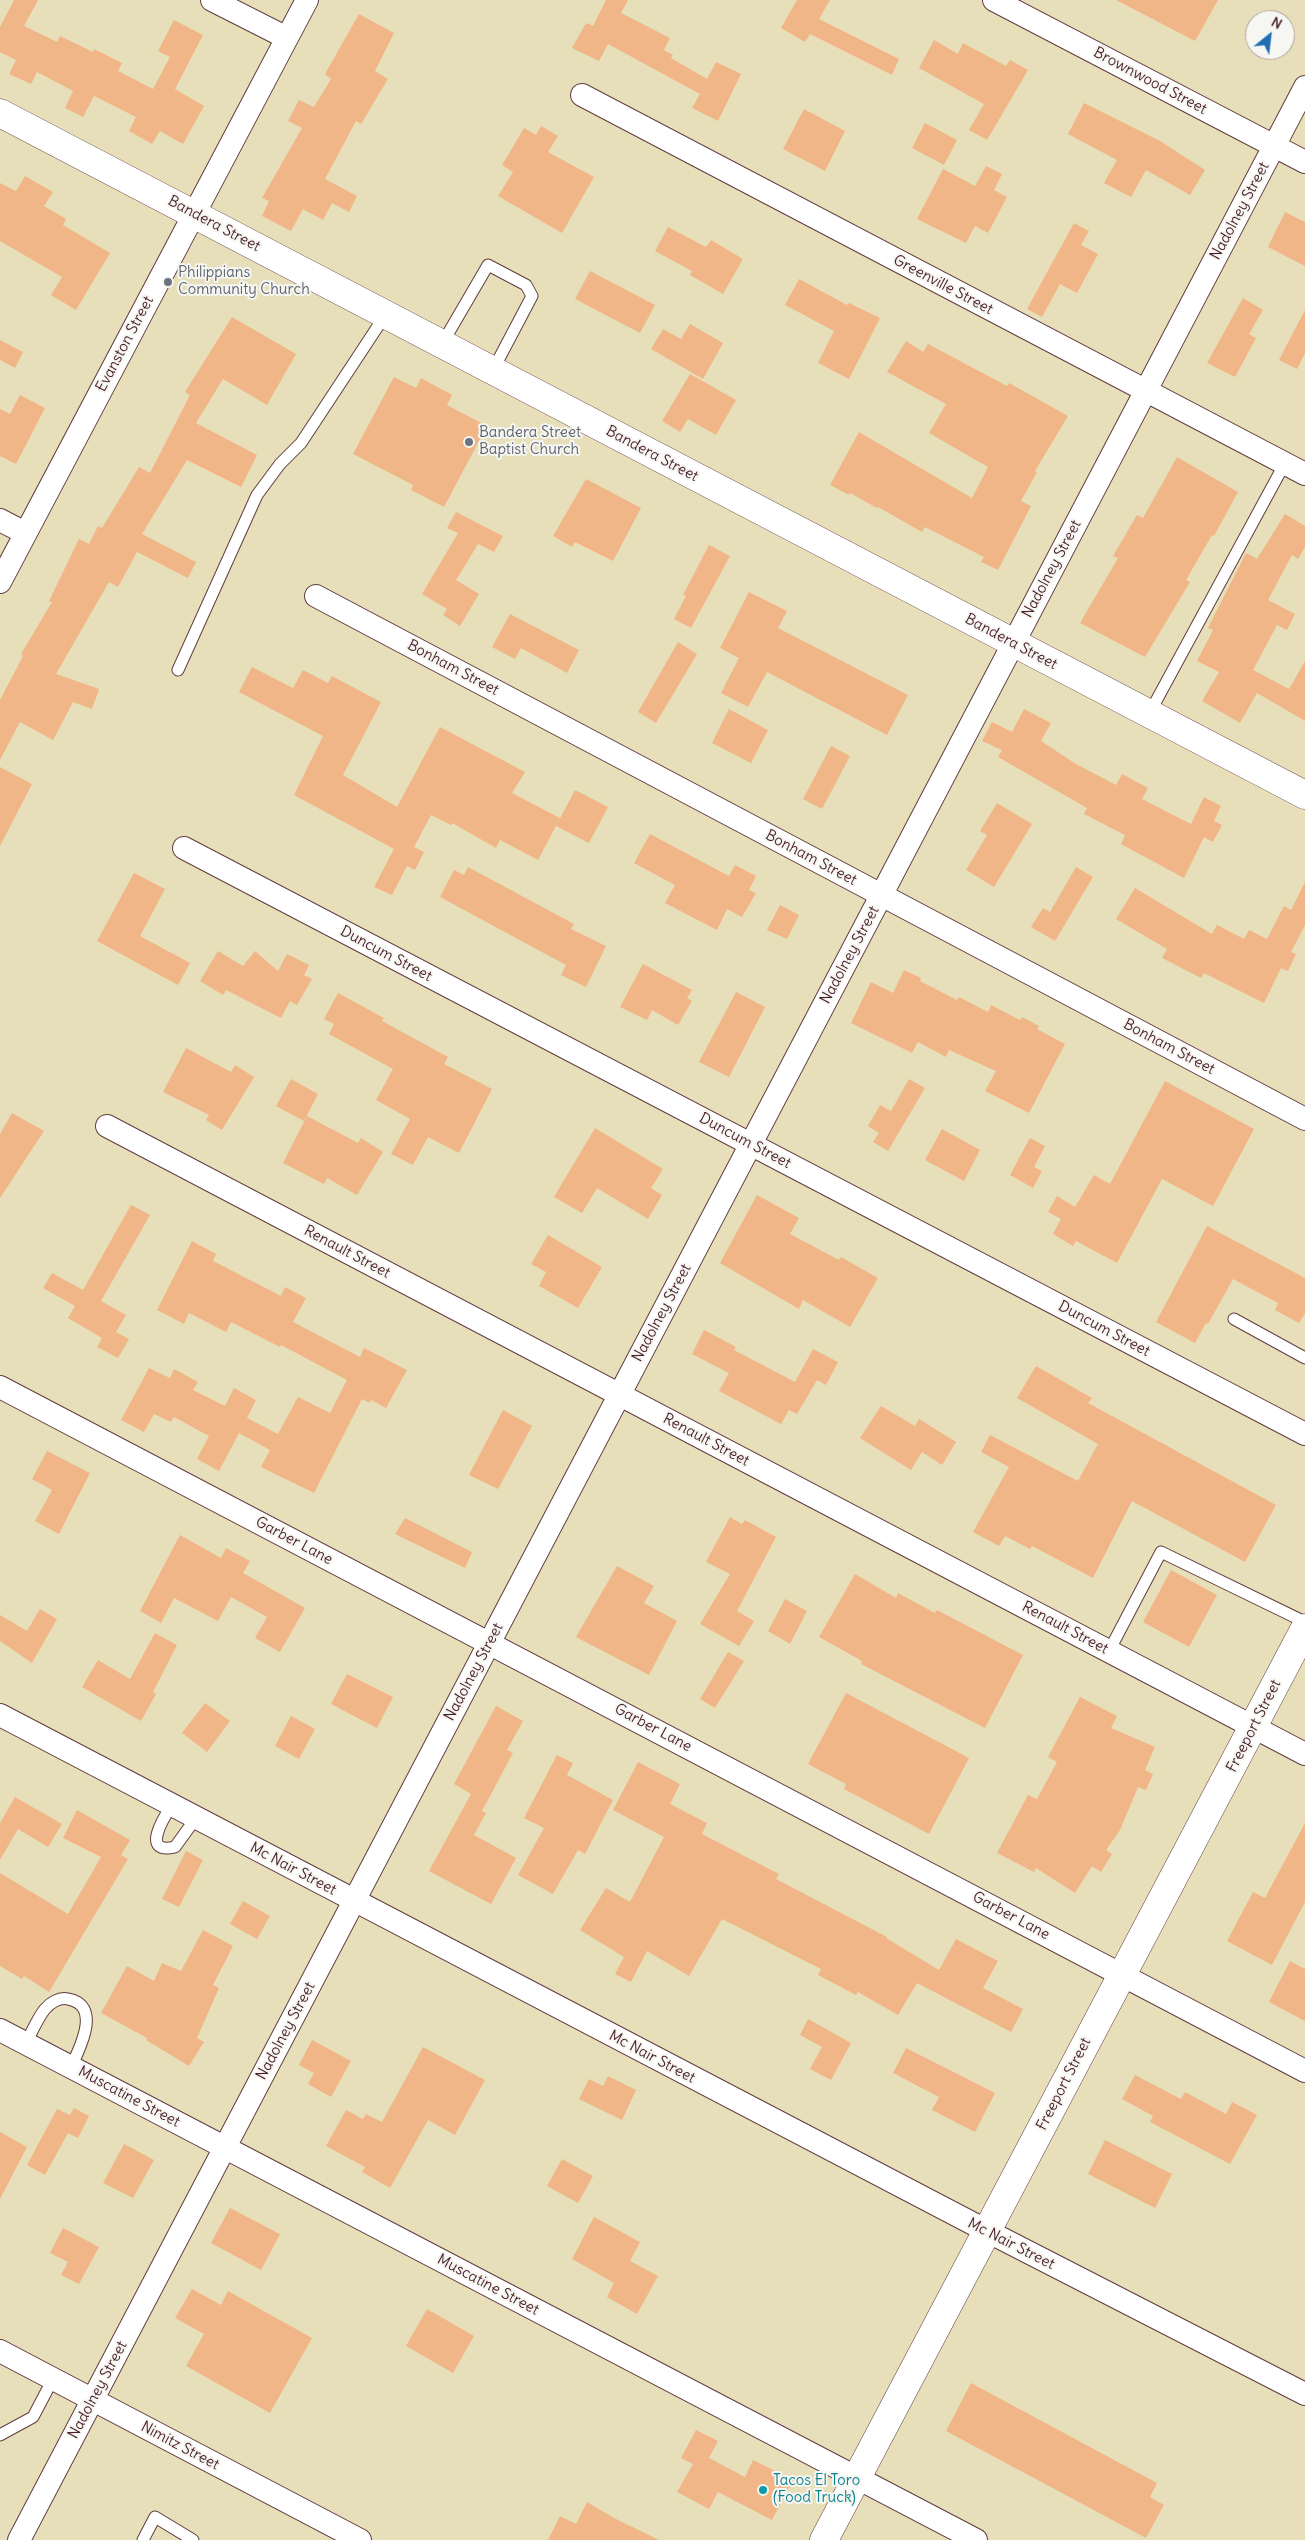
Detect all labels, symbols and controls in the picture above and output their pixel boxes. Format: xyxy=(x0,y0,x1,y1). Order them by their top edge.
north arrow xyxy=(1245,10,1295,60)
text: N xyxy=(1268,13,1285,33)
street label: Brownwood Street xyxy=(1090,44,1210,118)
street label: Nadolney Street xyxy=(1207,159,1273,263)
street label: Bandera Street xyxy=(165,192,263,256)
street label: Greenville Street xyxy=(890,251,996,319)
place label: Philippians Community Church xyxy=(178,264,310,299)
marker: Philippians Community Church xyxy=(162,276,174,288)
street label: Evanston Street xyxy=(92,293,158,395)
street label: Bandera Street xyxy=(603,422,701,486)
place label: Bandera Street Baptist Church xyxy=(479,424,581,459)
marker: Bandera Street Baptist Church xyxy=(463,436,475,448)
street label: Nadolney Street xyxy=(1019,517,1085,621)
street label: Bandera Street xyxy=(962,610,1060,674)
street label: Bonham Street xyxy=(404,636,502,700)
street label: Bonham Street xyxy=(762,826,860,890)
street label: Nadolney Street xyxy=(817,903,883,1007)
street label: Duncum Street xyxy=(337,922,435,986)
street label: Bonham Street xyxy=(1120,1015,1218,1079)
street label: Duncum Street xyxy=(696,1109,794,1173)
street label: Renault Street xyxy=(301,1222,393,1282)
street label: Nadolney Street xyxy=(629,1261,695,1365)
street label: Duncum Street xyxy=(1055,1297,1153,1361)
street label: Renault Street xyxy=(660,1410,752,1470)
street label: Garber Lane xyxy=(252,1513,336,1569)
street label: Renault Street xyxy=(1019,1598,1111,1658)
street label: Nadolney Street xyxy=(441,1620,507,1724)
street label: Freeport Street xyxy=(1223,1677,1285,1775)
street label: Garber Lane xyxy=(611,1700,695,1756)
street label: Mc Nair Street xyxy=(247,1839,339,1899)
street label: Garber Lane xyxy=(969,1888,1053,1944)
street label: Nadolney Street xyxy=(253,1979,319,2083)
street label: Mc Nair Street xyxy=(606,2027,698,2087)
street label: Freeport Street xyxy=(1033,2035,1095,2133)
street label: Muscatine Street xyxy=(75,2063,183,2131)
street label: Mc Nair Street xyxy=(965,2214,1057,2274)
street label: Muscatine Street xyxy=(434,2251,542,2319)
street label: Nadolney Street xyxy=(65,2338,131,2442)
street label: Nimitz Street xyxy=(138,2418,222,2474)
place label: Tacos El Toro (Food Truck) xyxy=(773,2472,860,2507)
marker: Tacos El Toro (Food Truck) xyxy=(757,2484,769,2496)

